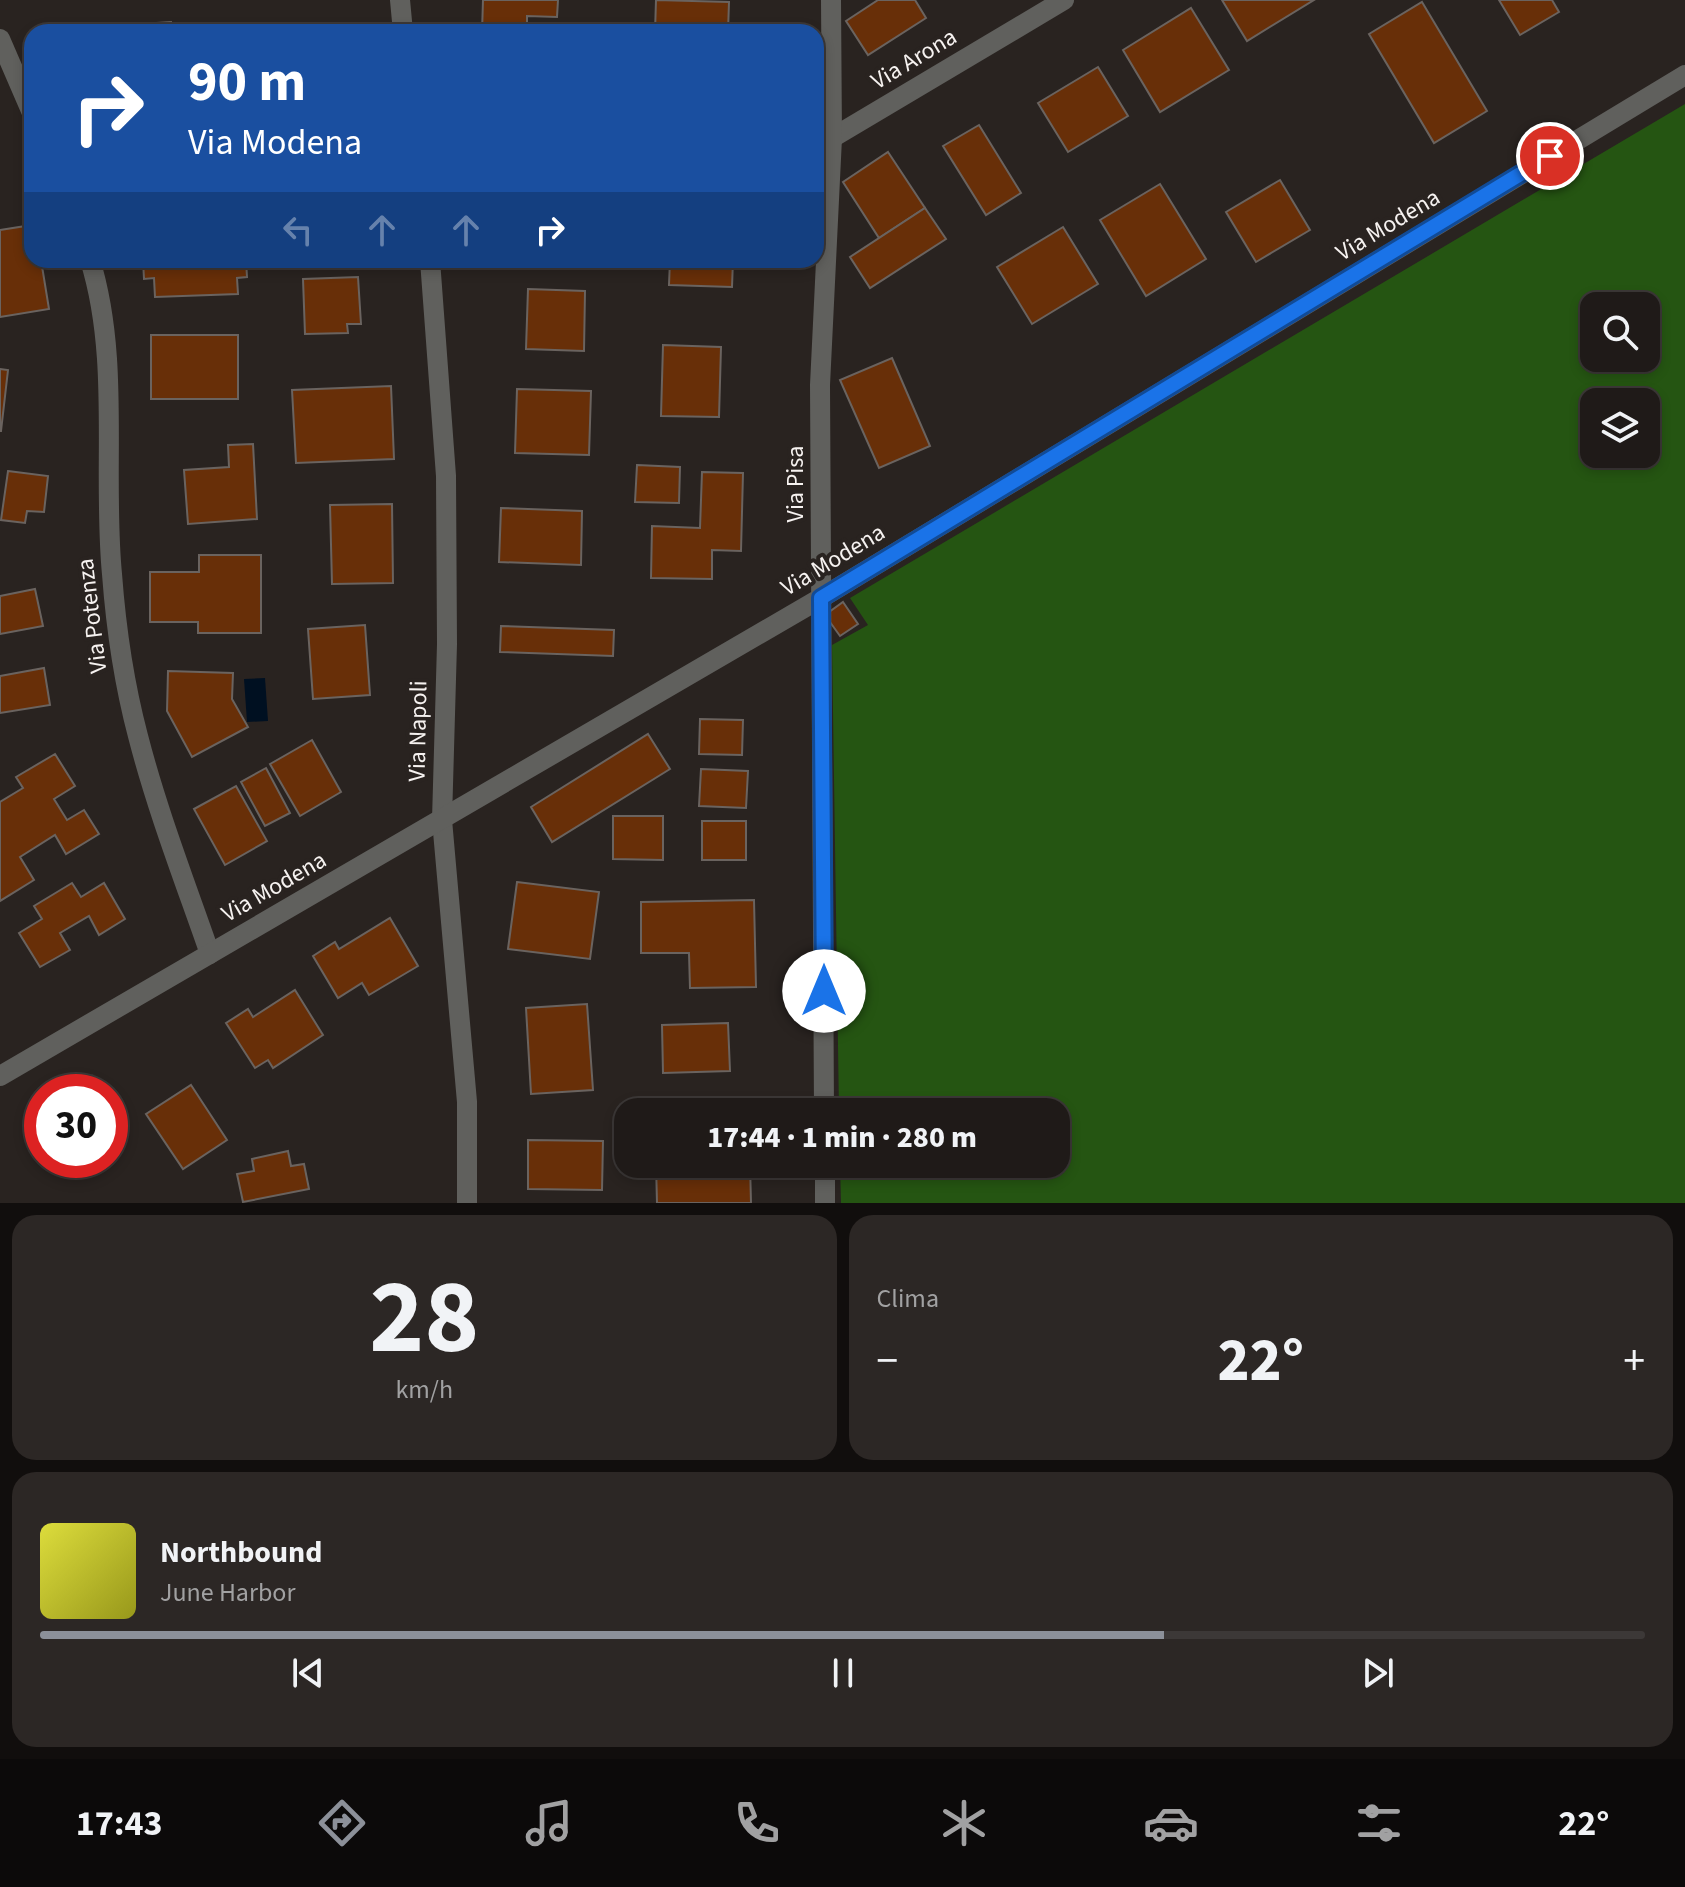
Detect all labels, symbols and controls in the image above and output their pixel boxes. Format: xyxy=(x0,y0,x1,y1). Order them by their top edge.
street label: Via Arona xyxy=(864,20,964,98)
text: 90 m xyxy=(188,43,306,122)
icon: right xyxy=(56,56,160,160)
text: Via Modena xyxy=(188,117,362,168)
pin xyxy=(1516,122,1584,190)
icon: arrive xyxy=(1528,134,1572,178)
street label: Via Modena xyxy=(1329,180,1447,270)
icon: left xyxy=(276,208,320,252)
icon: ahead xyxy=(360,208,404,252)
icon: ahead xyxy=(444,208,488,252)
icon: right xyxy=(528,208,572,252)
map controls xyxy=(1580,292,1660,468)
button: search xyxy=(1580,292,1660,372)
button: layers xyxy=(1580,388,1660,468)
street label: Via Pisa xyxy=(778,446,813,522)
street label: Via Modena xyxy=(774,515,892,605)
street label: Via Potenza xyxy=(68,557,116,675)
street label: Via Napoli xyxy=(400,680,436,782)
street label: Via Modena xyxy=(215,843,333,931)
position arrow xyxy=(782,949,866,1033)
speed limit sign: 30 xyxy=(24,1074,128,1178)
text: 17:44 · 1 min · 280 m xyxy=(707,1116,977,1159)
text: 28 xyxy=(369,1245,479,1393)
text: Clima xyxy=(877,1280,939,1317)
text: 22° xyxy=(1218,1319,1304,1404)
text: − xyxy=(877,1330,898,1393)
text: + xyxy=(1623,1330,1645,1393)
text: km/h xyxy=(395,1371,453,1408)
text: Northbound xyxy=(160,1531,322,1574)
text: June Harbor xyxy=(160,1574,296,1611)
icon: previous xyxy=(286,1651,330,1695)
icon: pause xyxy=(821,1651,865,1695)
icon: next xyxy=(1356,1651,1400,1695)
icon: directions xyxy=(314,1795,370,1851)
icon: music xyxy=(521,1795,577,1851)
icon: phone xyxy=(729,1795,785,1851)
icon: climate xyxy=(936,1795,992,1851)
icon: car xyxy=(1143,1795,1199,1851)
icon: filters xyxy=(1351,1795,1407,1851)
text: 17:43 xyxy=(76,1798,163,1849)
text: 22° xyxy=(1558,1798,1609,1849)

